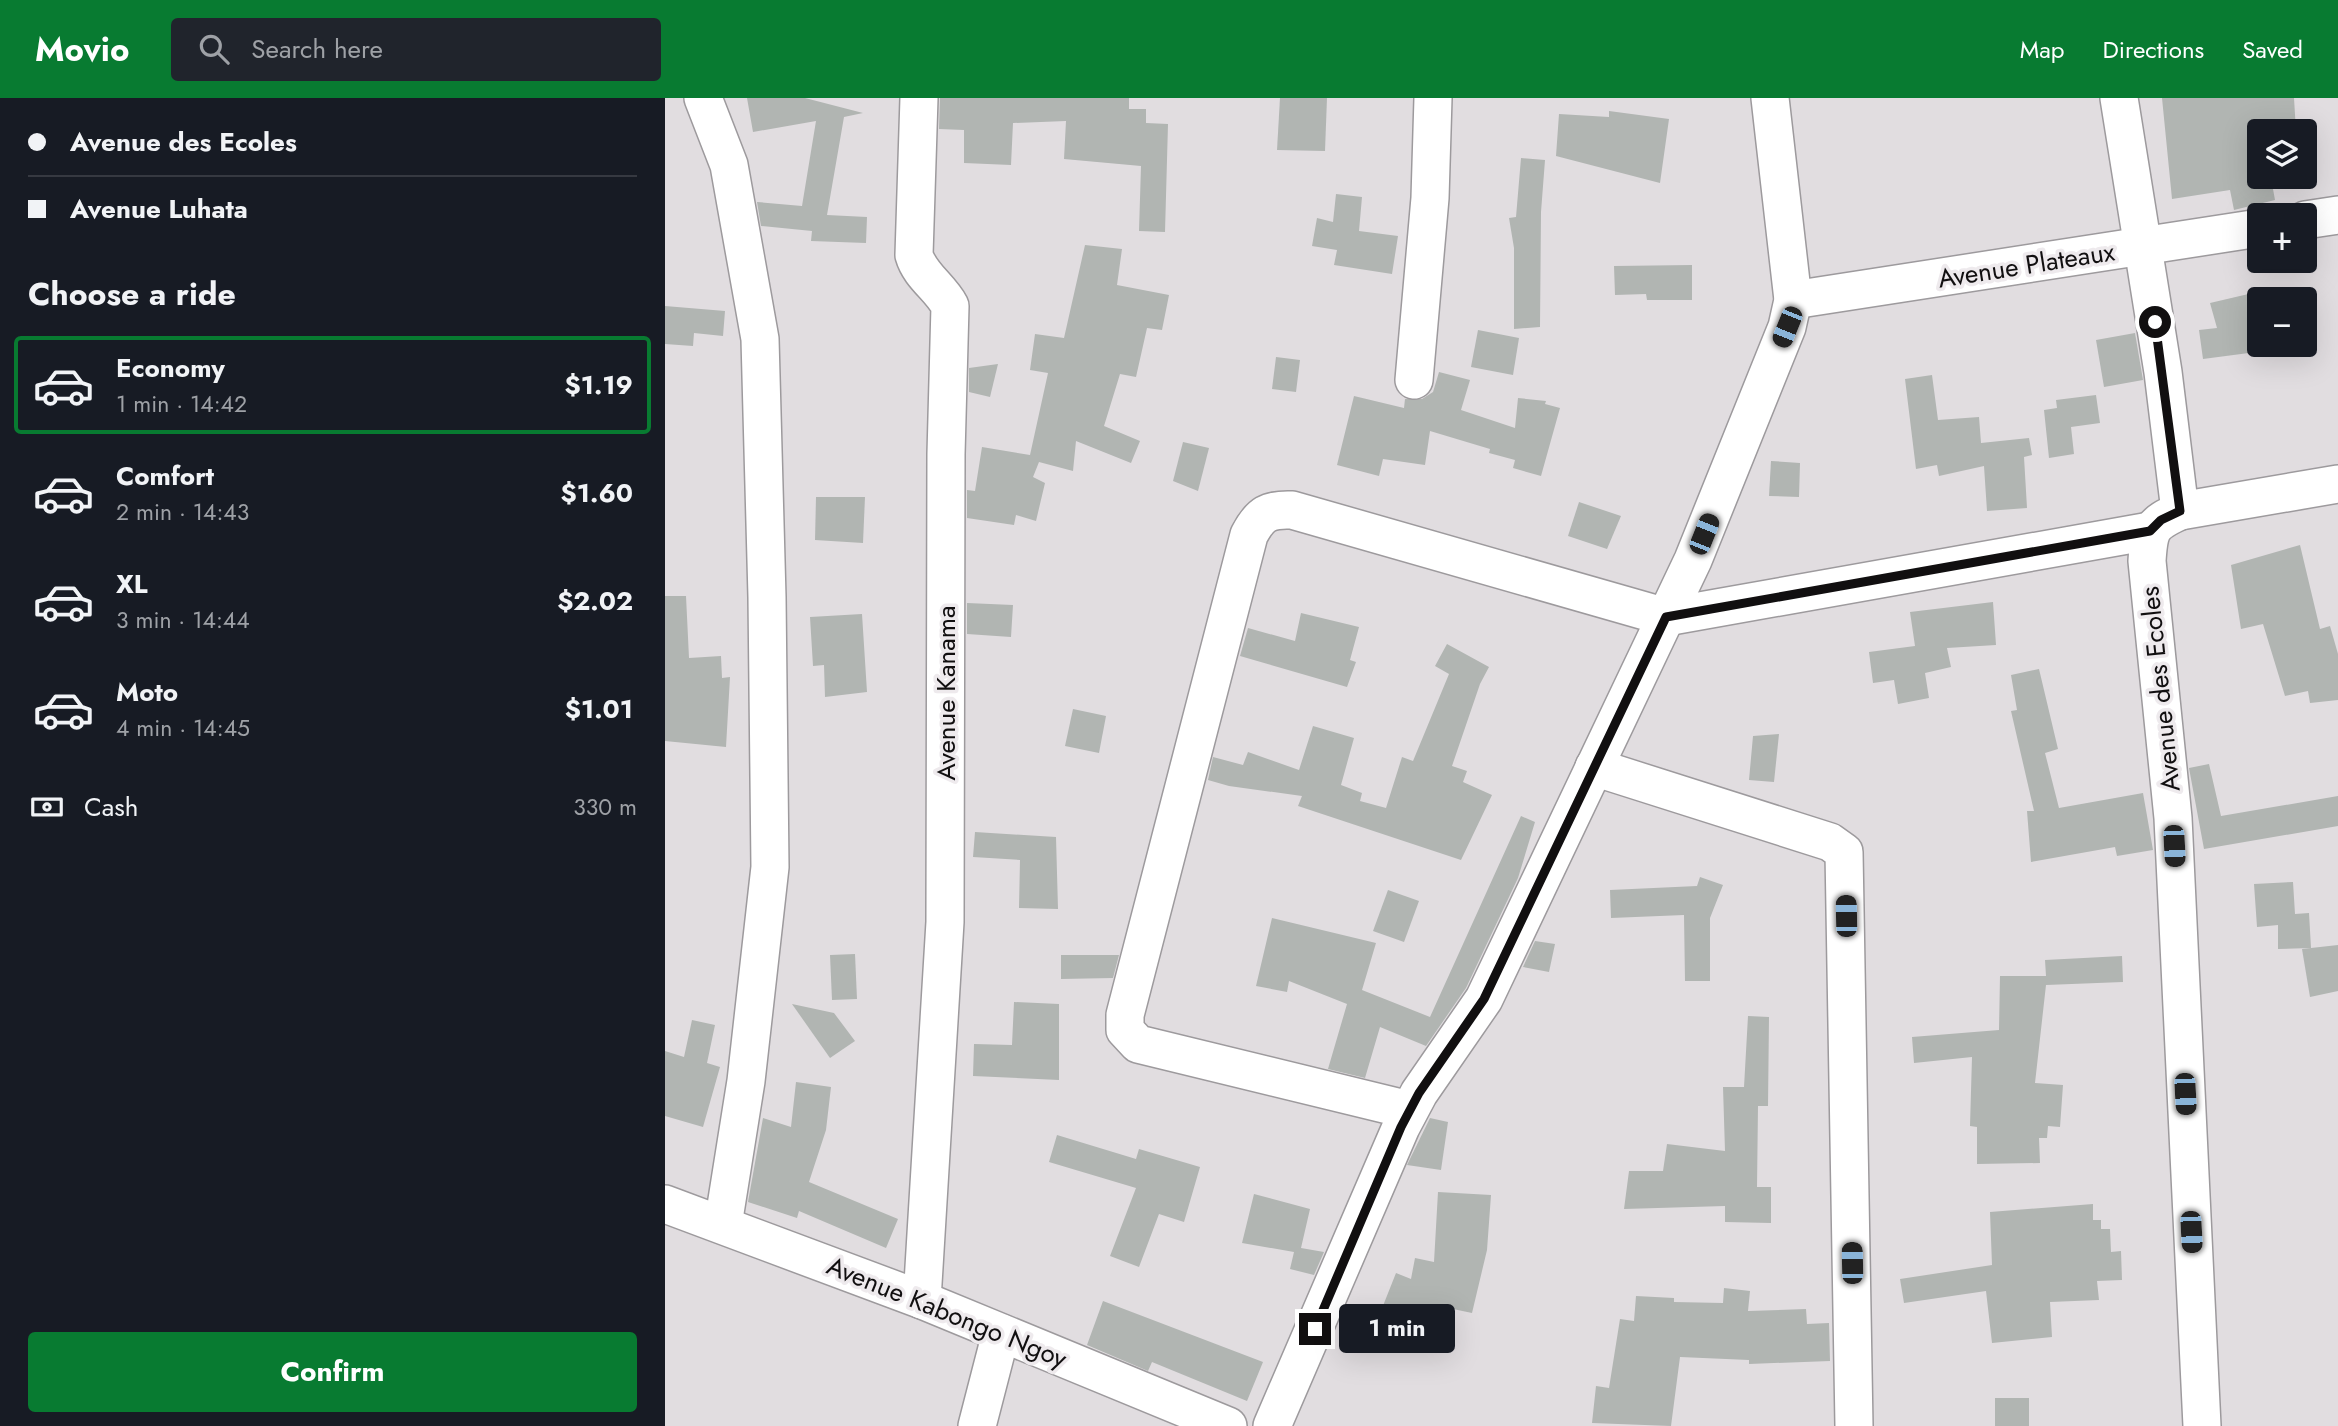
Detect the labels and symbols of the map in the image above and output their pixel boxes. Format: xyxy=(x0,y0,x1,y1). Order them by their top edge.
street label: Avenue Plateaux xyxy=(1935,232,2117,298)
car xyxy=(1770,304,1805,350)
route start xyxy=(2139,306,2171,338)
car xyxy=(1687,511,1722,557)
street label: Avenue des Ecoles xyxy=(2130,585,2190,793)
street label: Avenue Kanama xyxy=(927,606,965,780)
car xyxy=(2163,824,2186,868)
car xyxy=(1836,895,1857,937)
car xyxy=(2174,1072,2197,1116)
car xyxy=(2180,1210,2203,1254)
car xyxy=(1842,1242,1863,1284)
street label: Avenue Kabongo Ngoy xyxy=(821,1246,1073,1378)
callout: 1 min xyxy=(1339,1304,1455,1354)
route end xyxy=(1299,1313,1331,1345)

